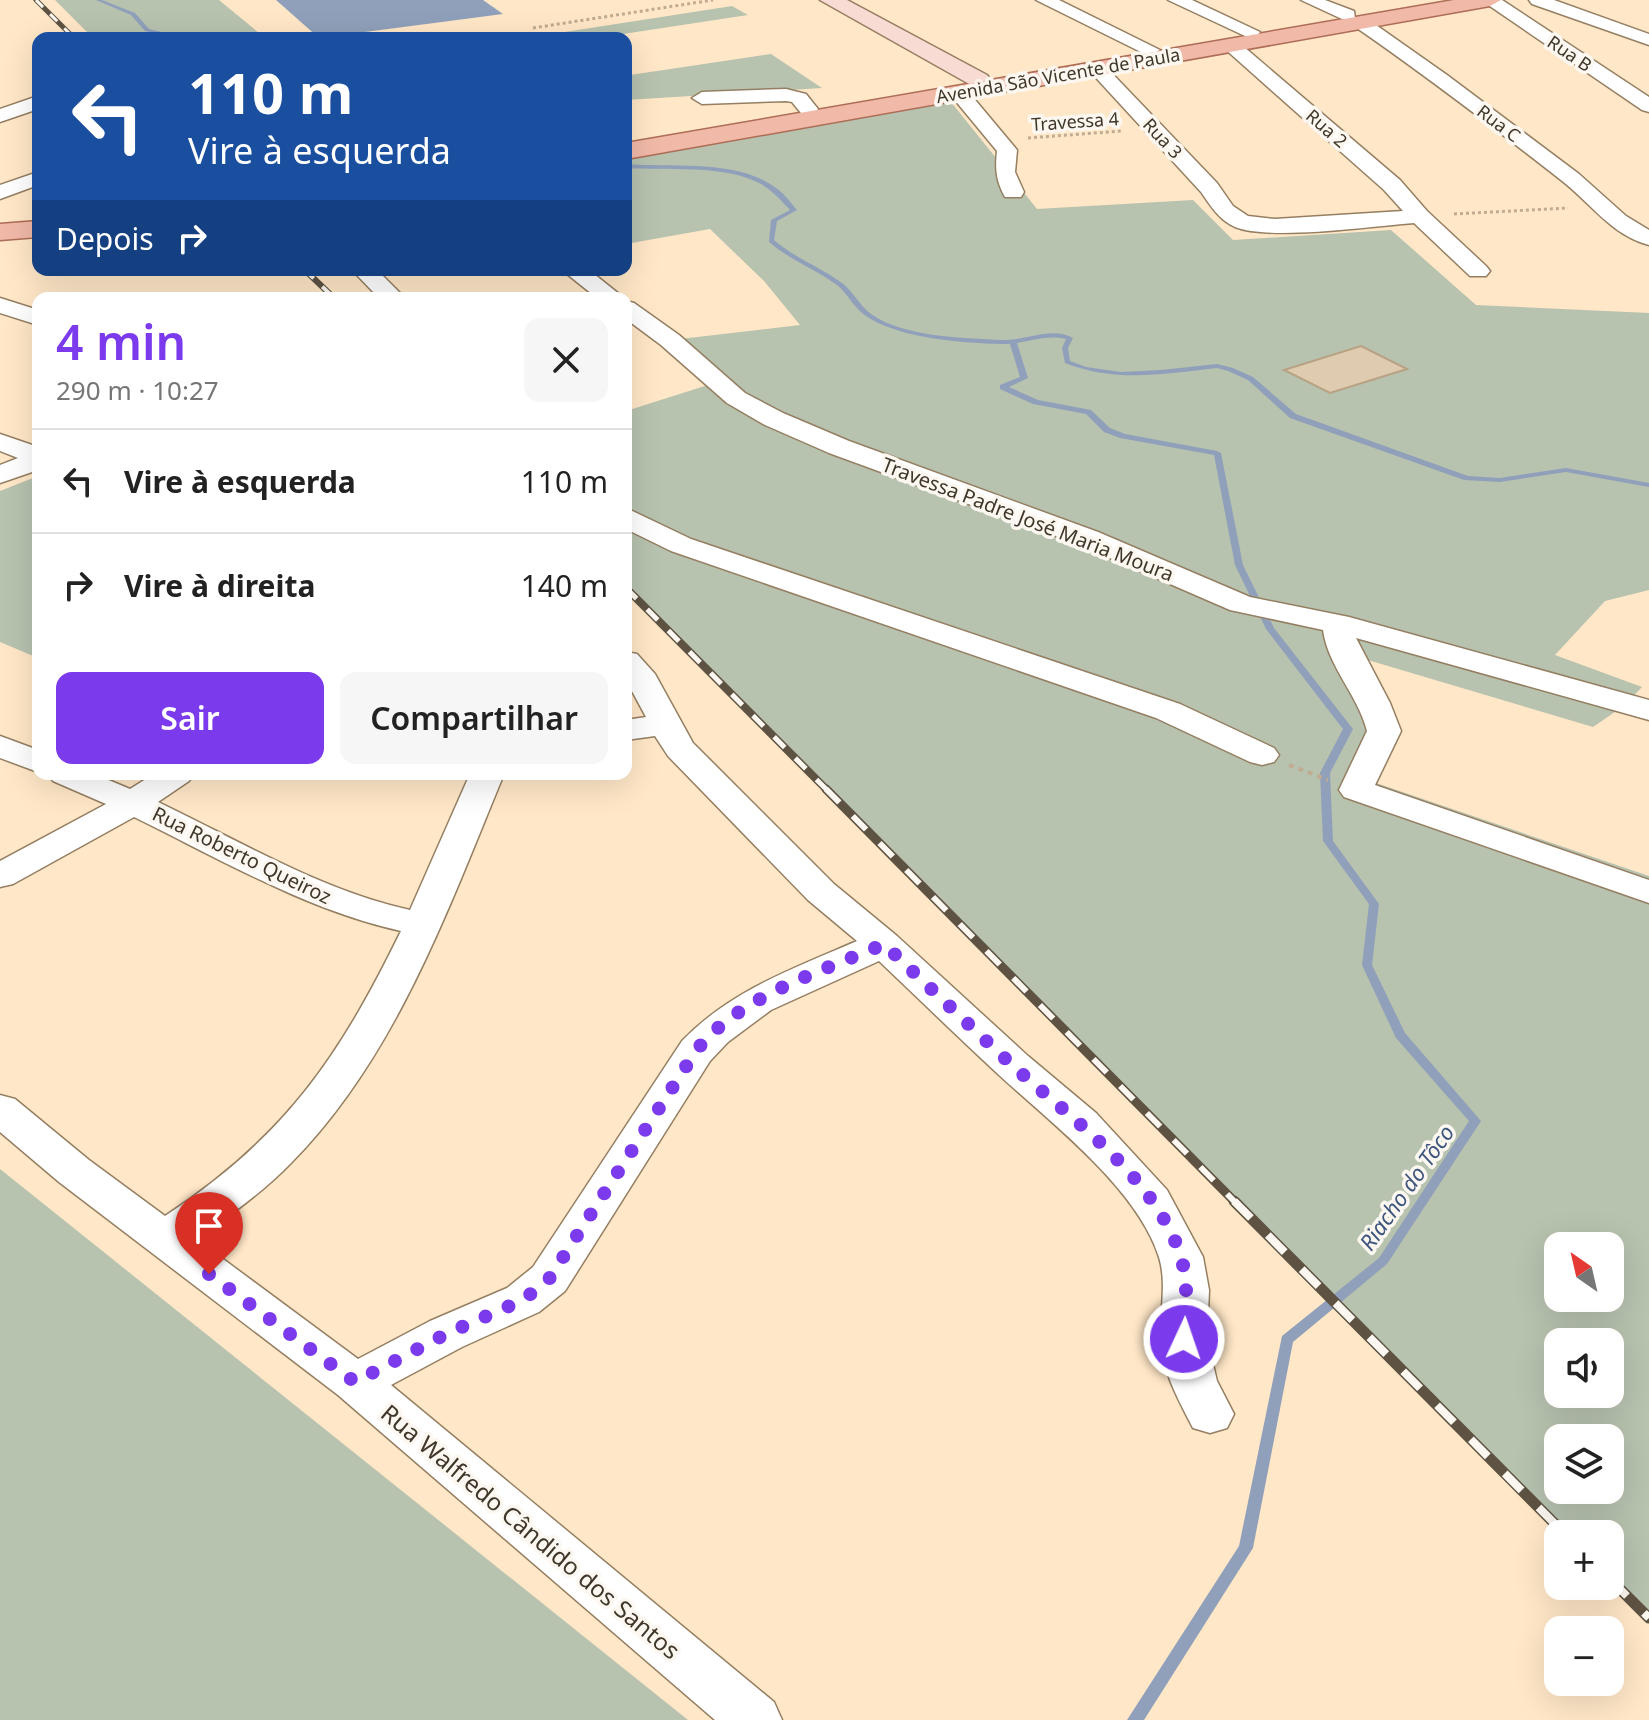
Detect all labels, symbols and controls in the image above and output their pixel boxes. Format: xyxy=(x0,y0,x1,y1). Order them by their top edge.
street label: Rua B xyxy=(1543,29,1597,77)
street label: Avenida São Vicente de Paula xyxy=(934,42,1182,108)
text: 110 m xyxy=(188,54,353,130)
icon: left xyxy=(56,64,160,168)
street label: Rua C xyxy=(1472,99,1526,147)
street label: Rua 2 xyxy=(1301,103,1353,153)
street label: Travessa 4 xyxy=(1030,106,1120,136)
street label: Rua 3 xyxy=(1138,112,1188,164)
text: Vire à esquerda xyxy=(188,126,451,175)
icon: right xyxy=(170,216,214,260)
text: Depois xyxy=(56,218,154,259)
text: 4 min xyxy=(56,309,186,374)
button: close xyxy=(524,318,608,402)
text: 290 m · 10:27 xyxy=(56,372,219,408)
street label: Travessa Padre José Maria Moura xyxy=(878,451,1178,587)
icon: left xyxy=(56,459,100,503)
text: Vire à esquerda xyxy=(124,461,356,502)
text: 110 m xyxy=(521,461,608,502)
icon: right xyxy=(56,563,100,607)
text: Vire à direita xyxy=(124,565,315,606)
text: 140 m xyxy=(521,565,608,606)
button: Sair xyxy=(56,672,324,764)
button: Compartilhar xyxy=(340,672,608,764)
street label: Rua Roberto Queiroz xyxy=(148,800,336,910)
water label: Riacho do Tôco xyxy=(1352,1118,1460,1256)
pin xyxy=(175,1192,243,1274)
icon: arrive xyxy=(187,1204,231,1248)
north arrow xyxy=(1544,1232,1624,1312)
map controls xyxy=(1544,1232,1624,1696)
position arrow xyxy=(1142,1297,1226,1381)
button: sound xyxy=(1544,1328,1624,1408)
street label: Rua Walfredo Cândido dos Santos xyxy=(375,1396,687,1666)
button: layers xyxy=(1544,1424,1624,1504)
button: + xyxy=(1544,1520,1624,1600)
button: − xyxy=(1544,1616,1624,1696)

